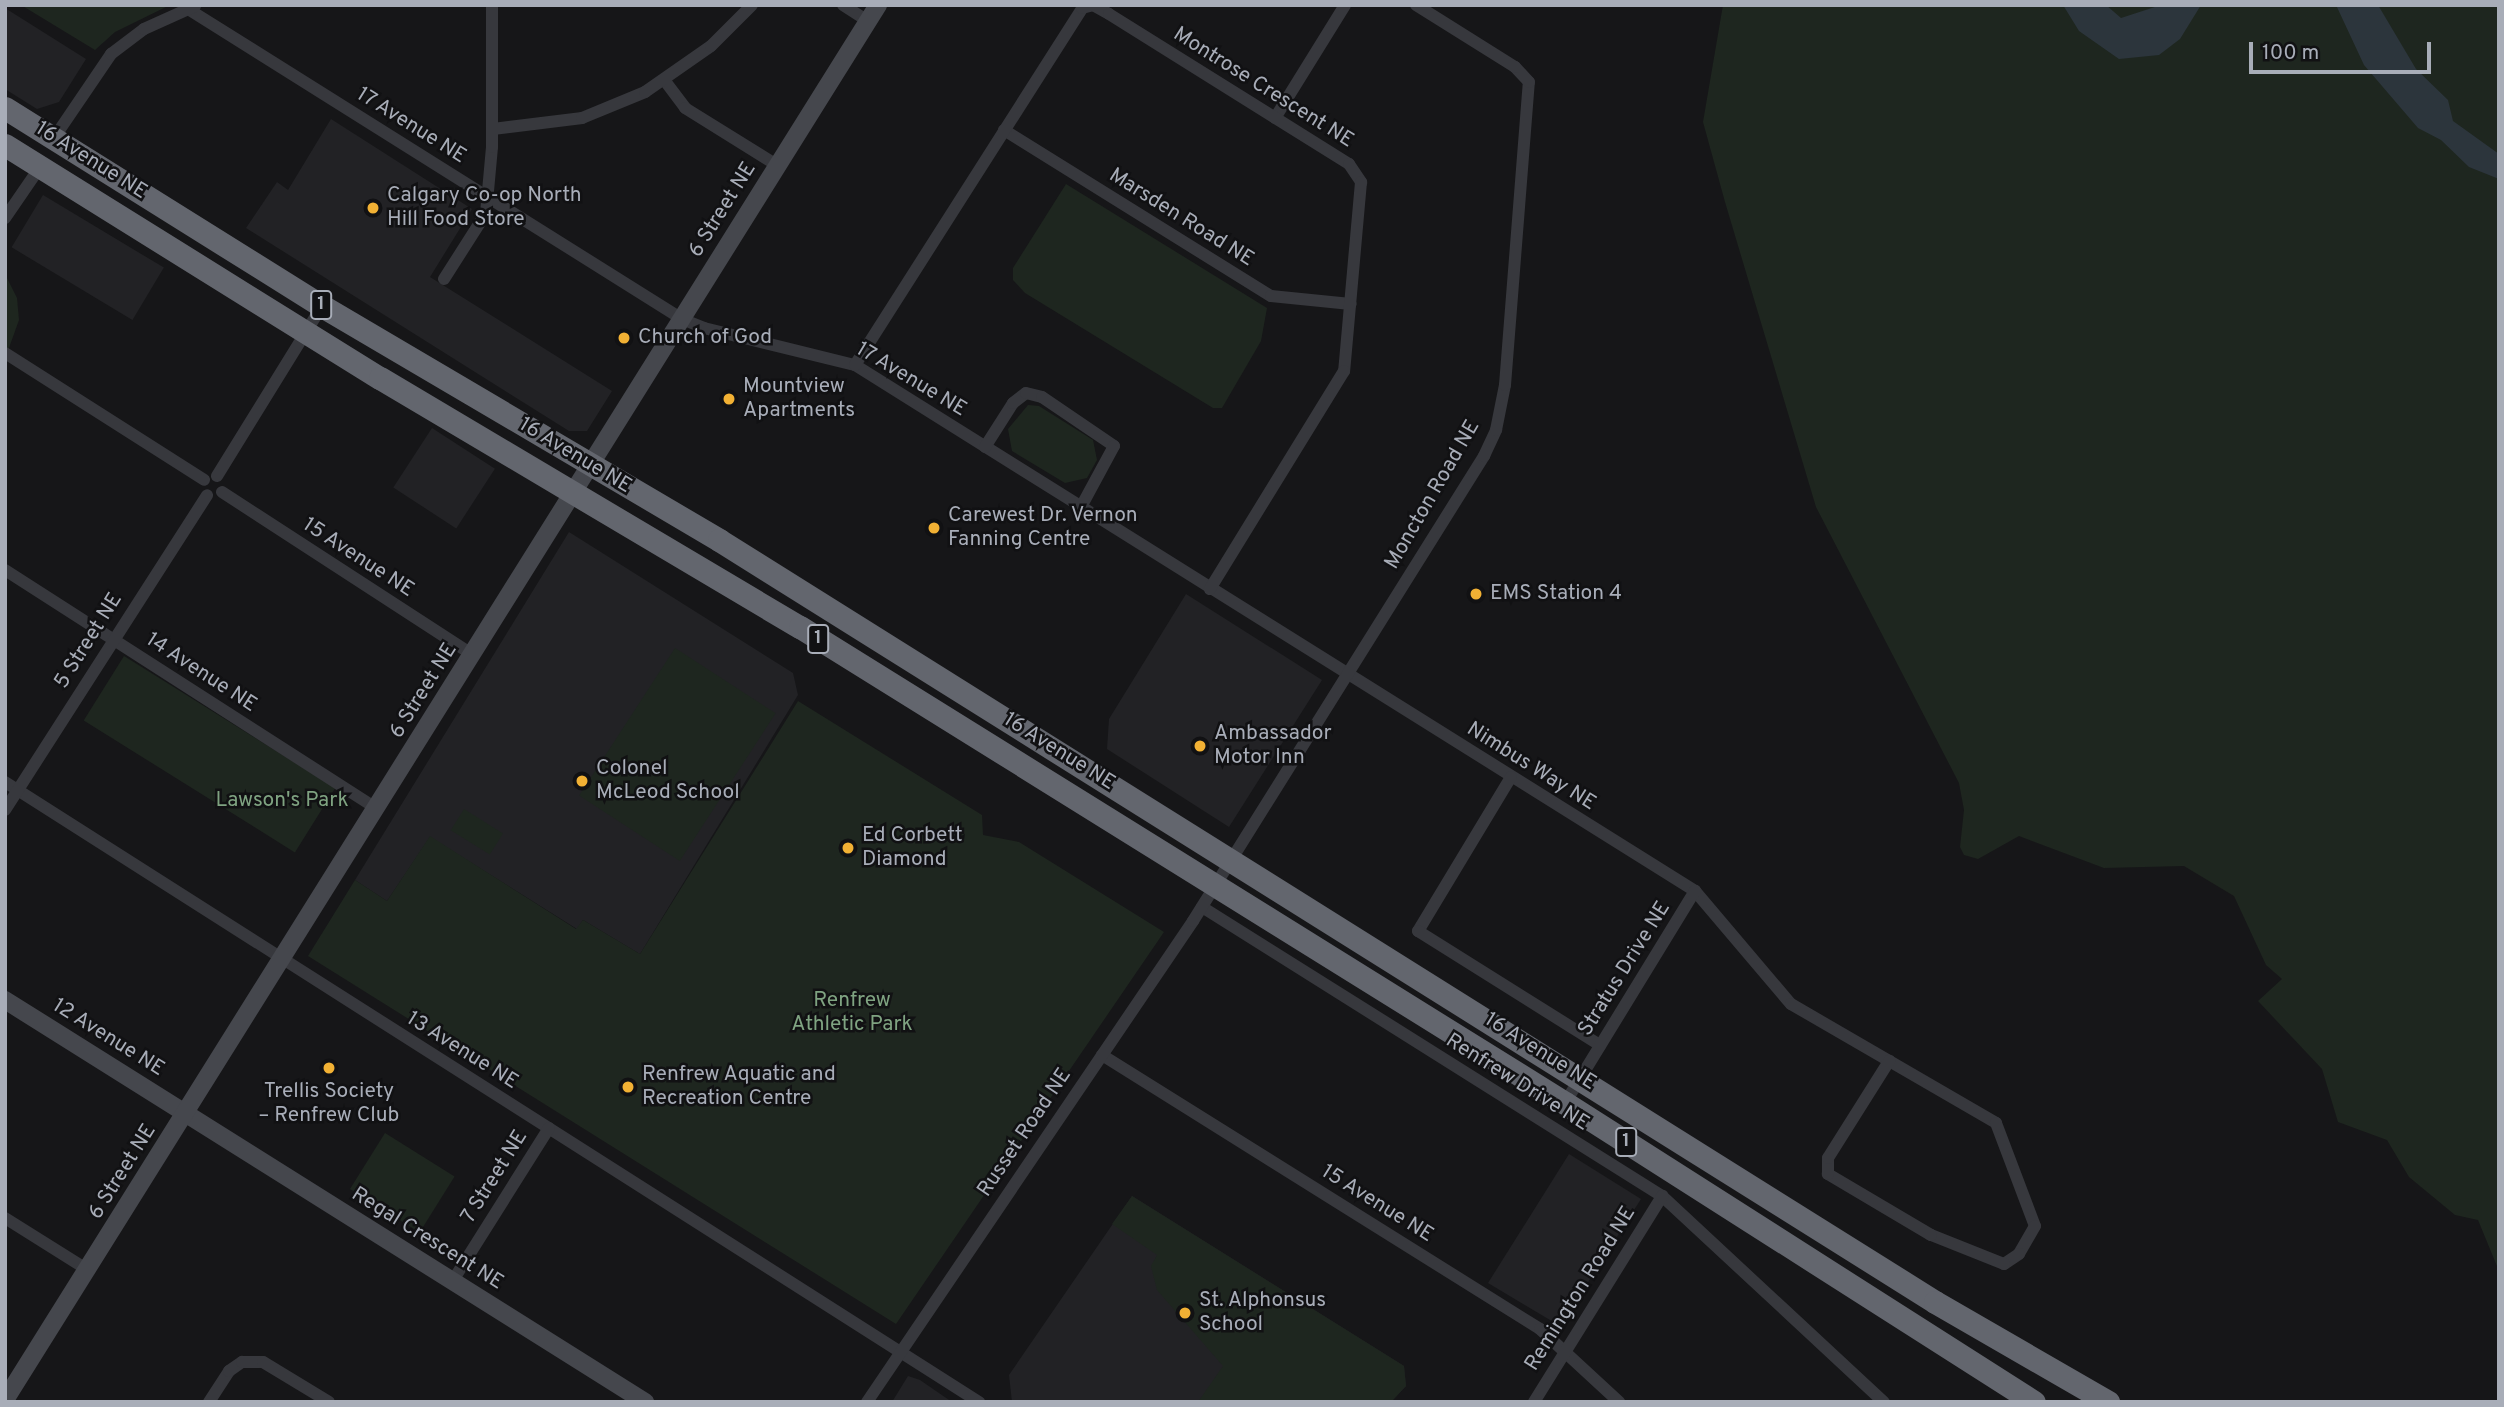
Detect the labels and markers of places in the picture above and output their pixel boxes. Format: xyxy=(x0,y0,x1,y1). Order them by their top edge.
place label: Calgary Co-op North Hill Food Store xyxy=(387,183,582,233)
marker: Calgary Co-op North Hill Food Store xyxy=(365,200,381,216)
place label: Church of God xyxy=(638,325,772,351)
marker: Church of God xyxy=(616,330,632,346)
place label: Mountview Apartments xyxy=(743,374,855,424)
marker: Mountview Apartments xyxy=(721,391,737,407)
place label: Carewest Dr. Vernon Fanning Centre xyxy=(948,503,1138,553)
marker: Carewest Dr. Vernon Fanning Centre xyxy=(926,520,942,536)
place label: EMS Station 4 xyxy=(1490,581,1622,607)
marker: EMS Station 4 xyxy=(1468,586,1484,602)
place label: Ambassador Motor Inn xyxy=(1214,721,1332,771)
marker: Ambassador Motor Inn xyxy=(1192,738,1208,754)
place label: Colonel McLeod School xyxy=(596,756,740,806)
marker: Colonel McLeod School xyxy=(574,773,590,789)
place label: Ed Corbett Diamond xyxy=(862,823,963,873)
marker: Ed Corbett Diamond xyxy=(840,840,856,856)
marker: Trellis Society – Renfrew Club xyxy=(321,1060,337,1076)
place label: Renfrew Aquatic and Recreation Centre xyxy=(642,1062,837,1112)
place label: Trellis Society – Renfrew Club xyxy=(259,1079,399,1129)
marker: Renfrew Aquatic and Recreation Centre xyxy=(620,1079,636,1095)
place label: St. Alphonsus School xyxy=(1199,1288,1327,1338)
marker: St. Alphonsus School xyxy=(1177,1305,1193,1321)

